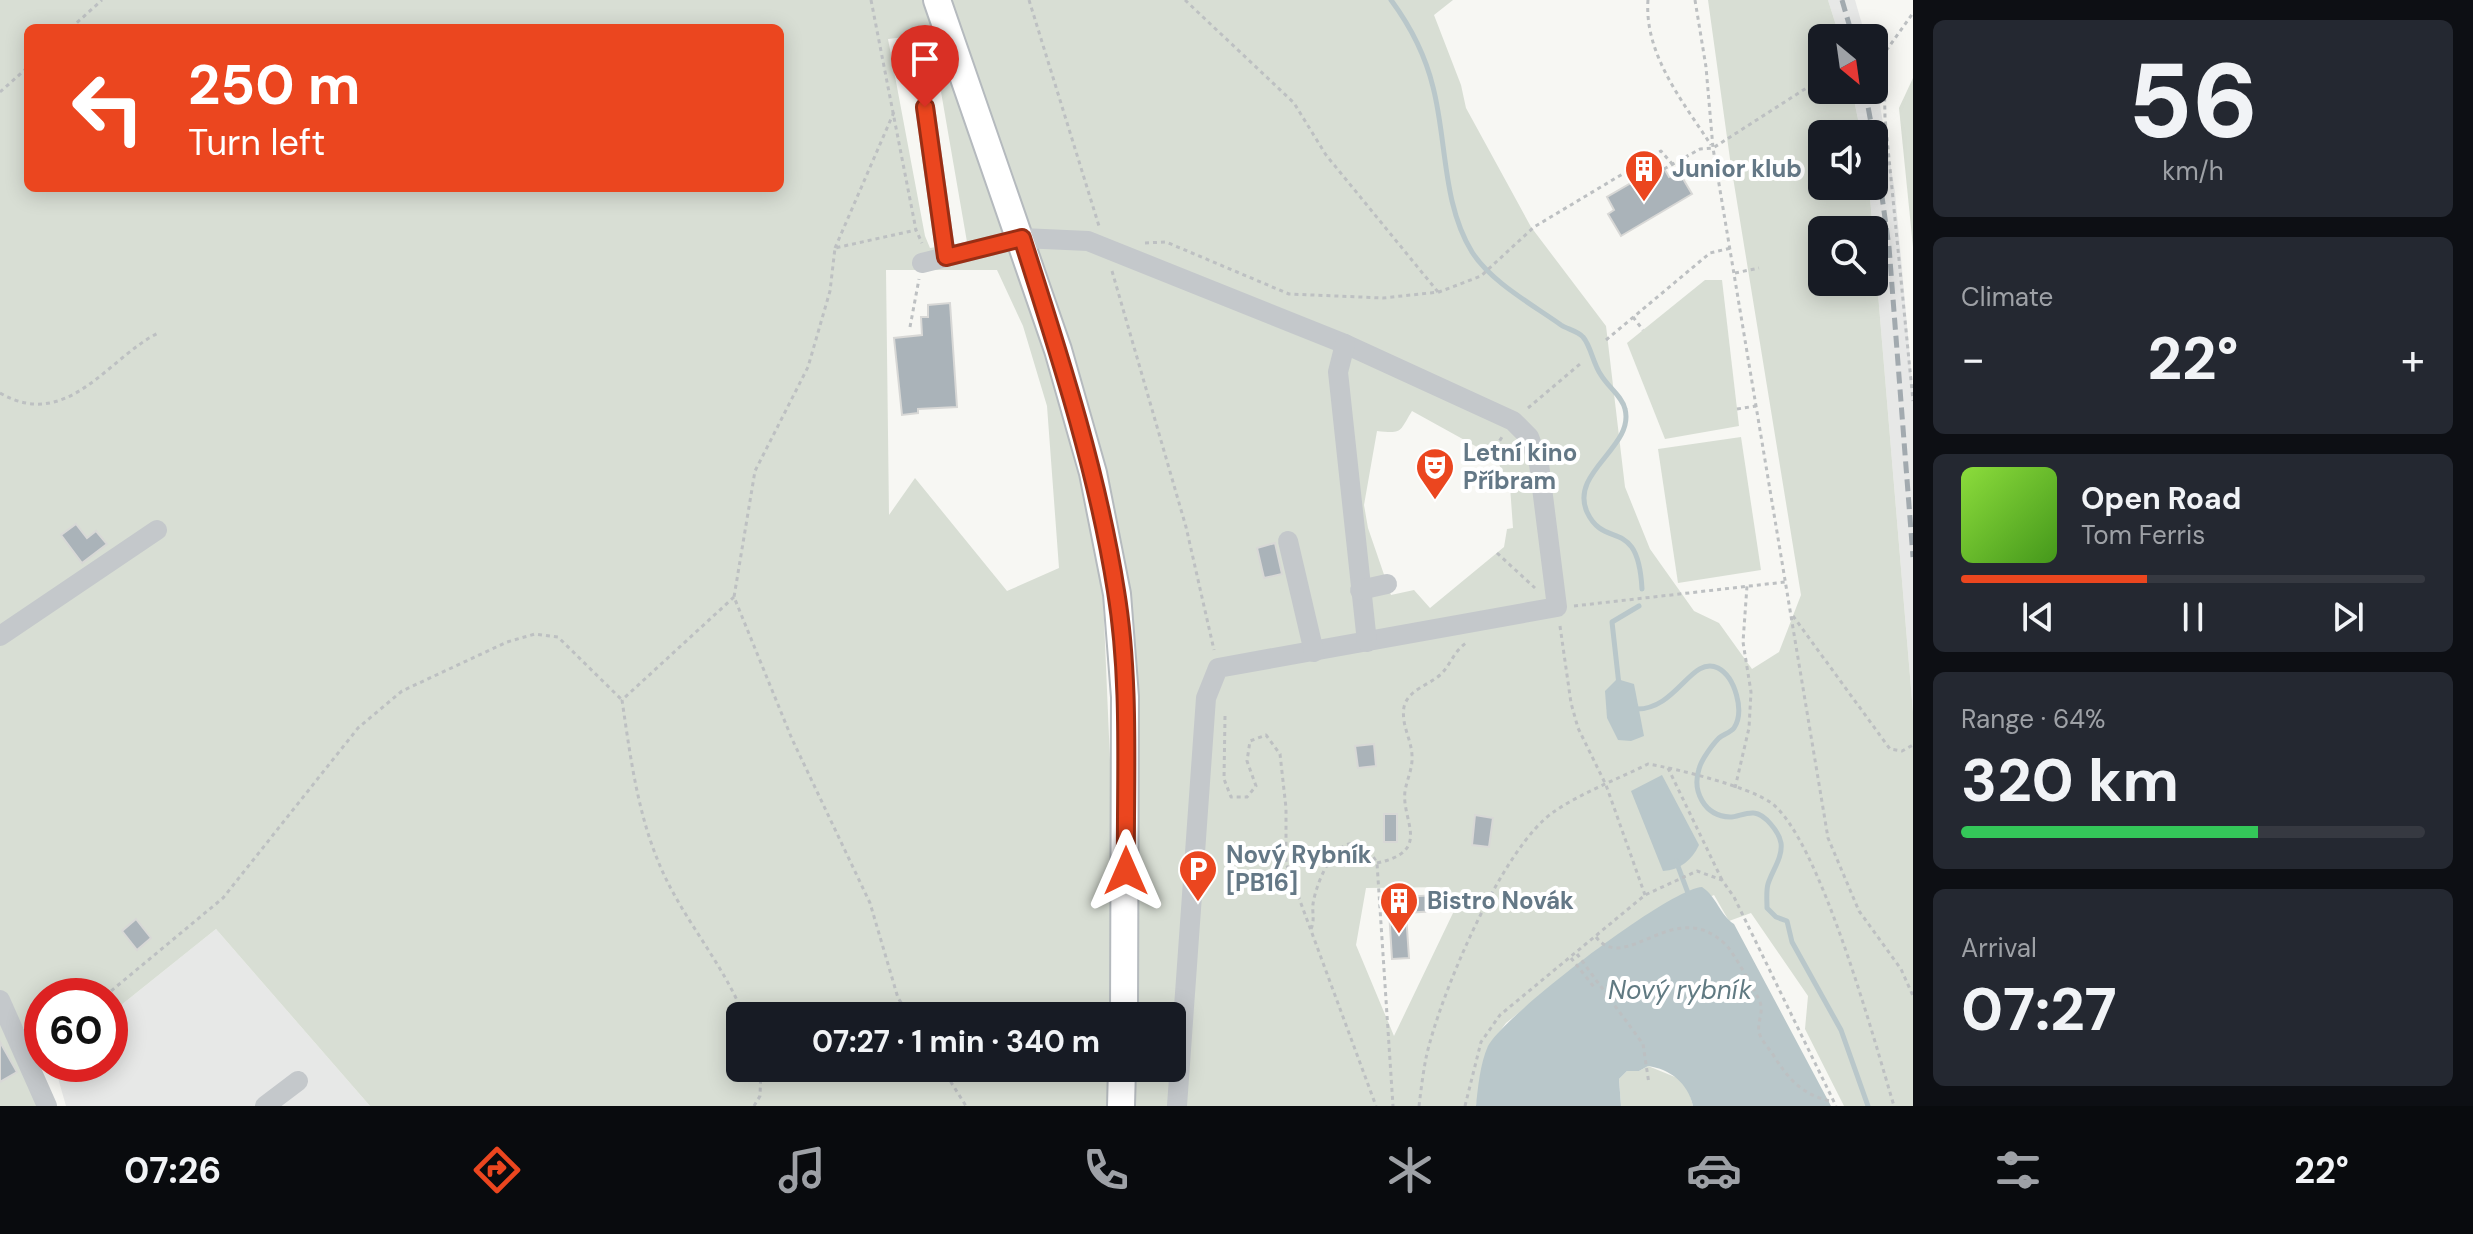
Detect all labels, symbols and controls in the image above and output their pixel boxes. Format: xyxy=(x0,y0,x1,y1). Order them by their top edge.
north arrow xyxy=(1808,24,1888,104)
map controls xyxy=(1808,24,1888,296)
pin xyxy=(891,25,959,107)
text: 56 xyxy=(2128,34,2258,169)
icon: arrive xyxy=(903,37,947,81)
text: 250 m xyxy=(188,48,360,121)
icon: left xyxy=(56,56,160,160)
text: Turn left xyxy=(188,119,325,166)
button: sound xyxy=(1808,120,1888,200)
building icon: Junior klub xyxy=(1623,148,1665,203)
place label: Junior klub xyxy=(1672,153,1802,184)
text: km/h xyxy=(2162,154,2224,188)
button: search xyxy=(1808,216,1888,296)
text: Climate xyxy=(1961,280,2053,314)
text: 22° xyxy=(2147,319,2239,398)
text: − xyxy=(1961,330,1985,388)
text: + xyxy=(2401,330,2425,388)
place label: Letní kino Příbram xyxy=(1463,437,1577,496)
theatre icon: Letní kino Příbram xyxy=(1414,446,1456,501)
text: Open Road xyxy=(2081,479,2241,518)
text: Tom Ferris xyxy=(2081,518,2205,552)
icon: previous xyxy=(2016,595,2060,639)
icon: pause xyxy=(2171,595,2215,639)
icon: next xyxy=(2326,595,2370,639)
text: Range · 64% xyxy=(1961,702,2105,736)
text: 320 km xyxy=(1961,741,2179,820)
position arrow xyxy=(1084,829,1168,913)
place label: Nový Rybník [PB16] xyxy=(1226,839,1372,898)
parking icon: Nový Rybník [PB16] xyxy=(1177,848,1219,903)
building icon: Bistro Novák xyxy=(1378,880,1420,935)
place label: Bistro Novák xyxy=(1427,885,1574,916)
text: Arrival xyxy=(1961,931,2037,965)
text: 07:27 xyxy=(1961,970,2117,1049)
water label: Nový rybník xyxy=(1608,973,1753,1007)
speed limit sign: 60 xyxy=(24,978,128,1082)
text: 07:27 · 1 min · 340 m xyxy=(812,1022,1100,1061)
icon: directions xyxy=(469,1142,525,1198)
icon: music xyxy=(774,1142,830,1198)
icon: phone xyxy=(1078,1142,1134,1198)
icon: climate xyxy=(1382,1142,1438,1198)
icon: car xyxy=(1686,1142,1742,1198)
icon: filters xyxy=(1990,1142,2046,1198)
text: 07:26 xyxy=(124,1147,221,1194)
text: 22° xyxy=(2294,1147,2349,1194)

